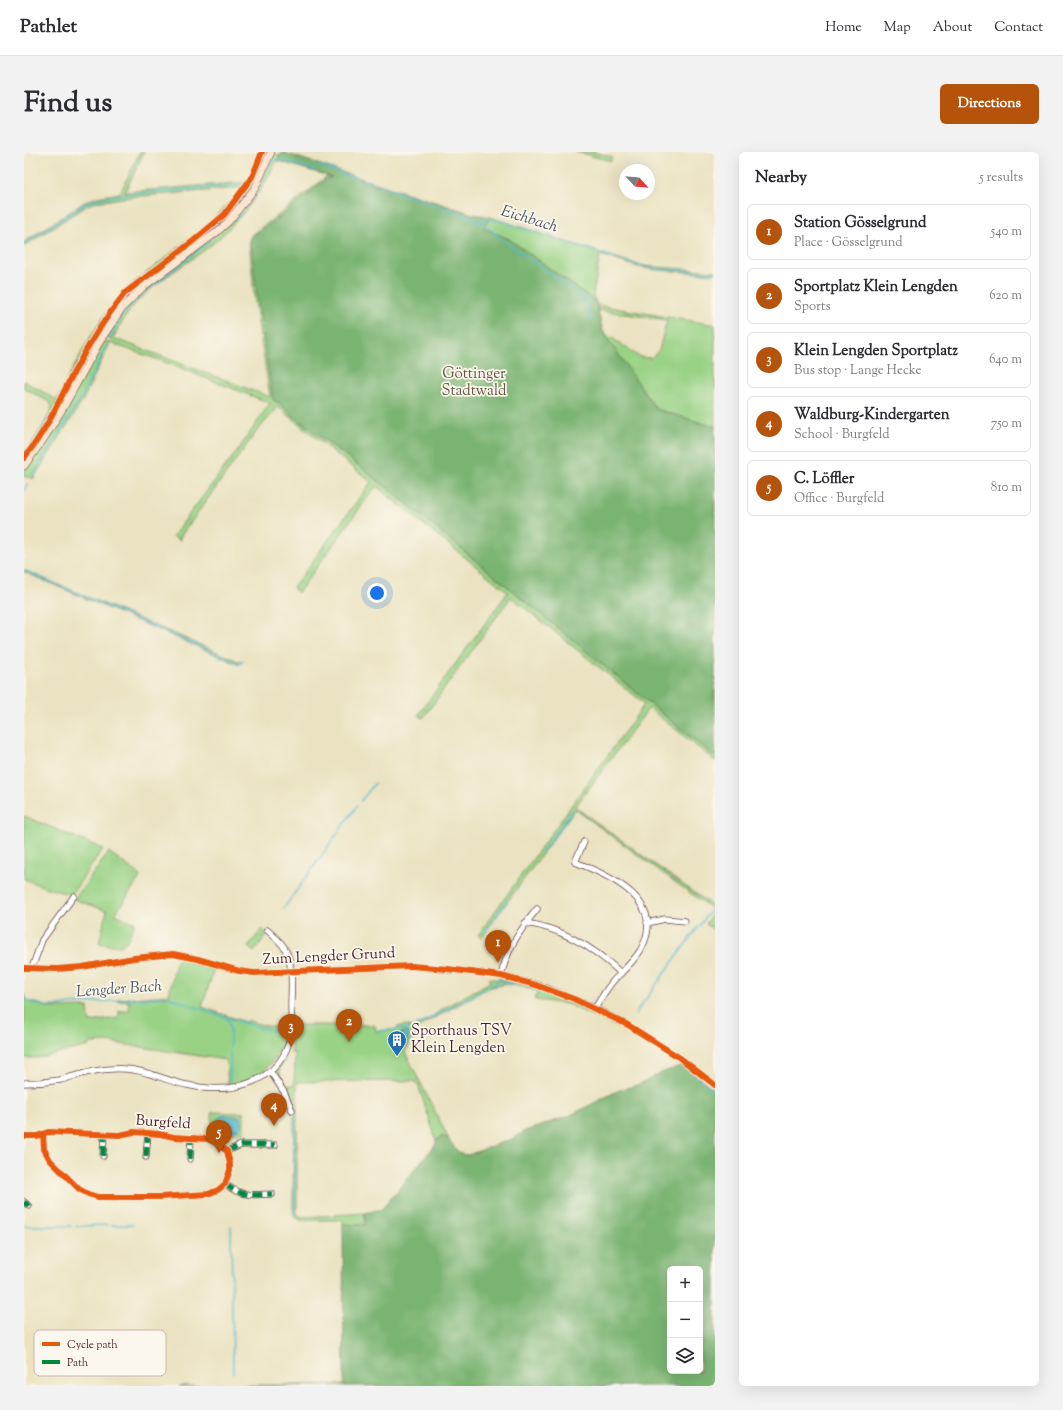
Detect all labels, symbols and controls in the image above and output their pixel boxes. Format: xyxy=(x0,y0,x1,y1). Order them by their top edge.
text: Pathlet xyxy=(20,14,77,41)
text: Home xyxy=(825,18,862,38)
text: Map xyxy=(884,18,911,38)
text: About xyxy=(933,18,972,38)
text: Contact xyxy=(994,18,1043,38)
text: Find us xyxy=(24,84,112,124)
button: Directions xyxy=(940,84,1039,124)
north arrow xyxy=(619,164,655,200)
text: Nearby xyxy=(755,166,807,190)
text: 5 results xyxy=(979,169,1023,187)
water label: Eichbach xyxy=(498,200,560,240)
text: Station Gösselgrund xyxy=(794,213,926,234)
text: 1 xyxy=(767,223,771,241)
text: 540 m xyxy=(991,223,1022,241)
text: Place · Gösselgrund xyxy=(794,234,903,252)
text: Sportplatz Klein Lengden xyxy=(794,277,958,298)
text: 2 xyxy=(766,287,772,305)
text: 620 m xyxy=(989,287,1022,305)
text: Sports xyxy=(794,298,831,316)
text: Klein Lengden Sportplatz xyxy=(794,341,958,362)
text: 3 xyxy=(766,351,772,369)
text: 640 m xyxy=(989,351,1022,369)
text: Bus stop · Lange Hecke xyxy=(794,362,922,380)
park label: Göttinger Stadtwald xyxy=(442,364,507,402)
text: Waldburg-Kindergarten xyxy=(794,405,950,426)
text: 4 xyxy=(766,415,772,433)
text: 750 m xyxy=(991,415,1022,433)
text: School · Burgfeld xyxy=(794,426,890,444)
text: C. Löffler xyxy=(794,469,854,490)
text: 5 xyxy=(767,479,771,497)
text: 810 m xyxy=(991,479,1022,497)
text: Office · Burgfeld xyxy=(794,490,884,508)
your location xyxy=(367,583,387,603)
pin: 1 xyxy=(485,930,511,963)
street label: Zum Lengder Grund xyxy=(262,943,396,971)
water label: Lengder Bach xyxy=(75,976,163,1004)
pin: 2 xyxy=(336,1009,362,1042)
pin: 3 xyxy=(278,1014,304,1047)
place label: Sporthaus TSV Klein Lengden xyxy=(411,1021,512,1059)
building icon: Sporthaus TSV Klein Lengden xyxy=(386,1029,408,1057)
pin: 4 xyxy=(261,1093,287,1126)
street label: Burgfeld xyxy=(135,1111,192,1135)
pin: 5 xyxy=(206,1120,232,1153)
map controls xyxy=(667,1266,703,1374)
button: + xyxy=(667,1266,703,1302)
button: − xyxy=(667,1302,703,1338)
legend xyxy=(34,1330,166,1376)
text: Cycle path xyxy=(67,1337,118,1353)
button: layers xyxy=(667,1338,703,1374)
text: Path xyxy=(67,1355,89,1371)

